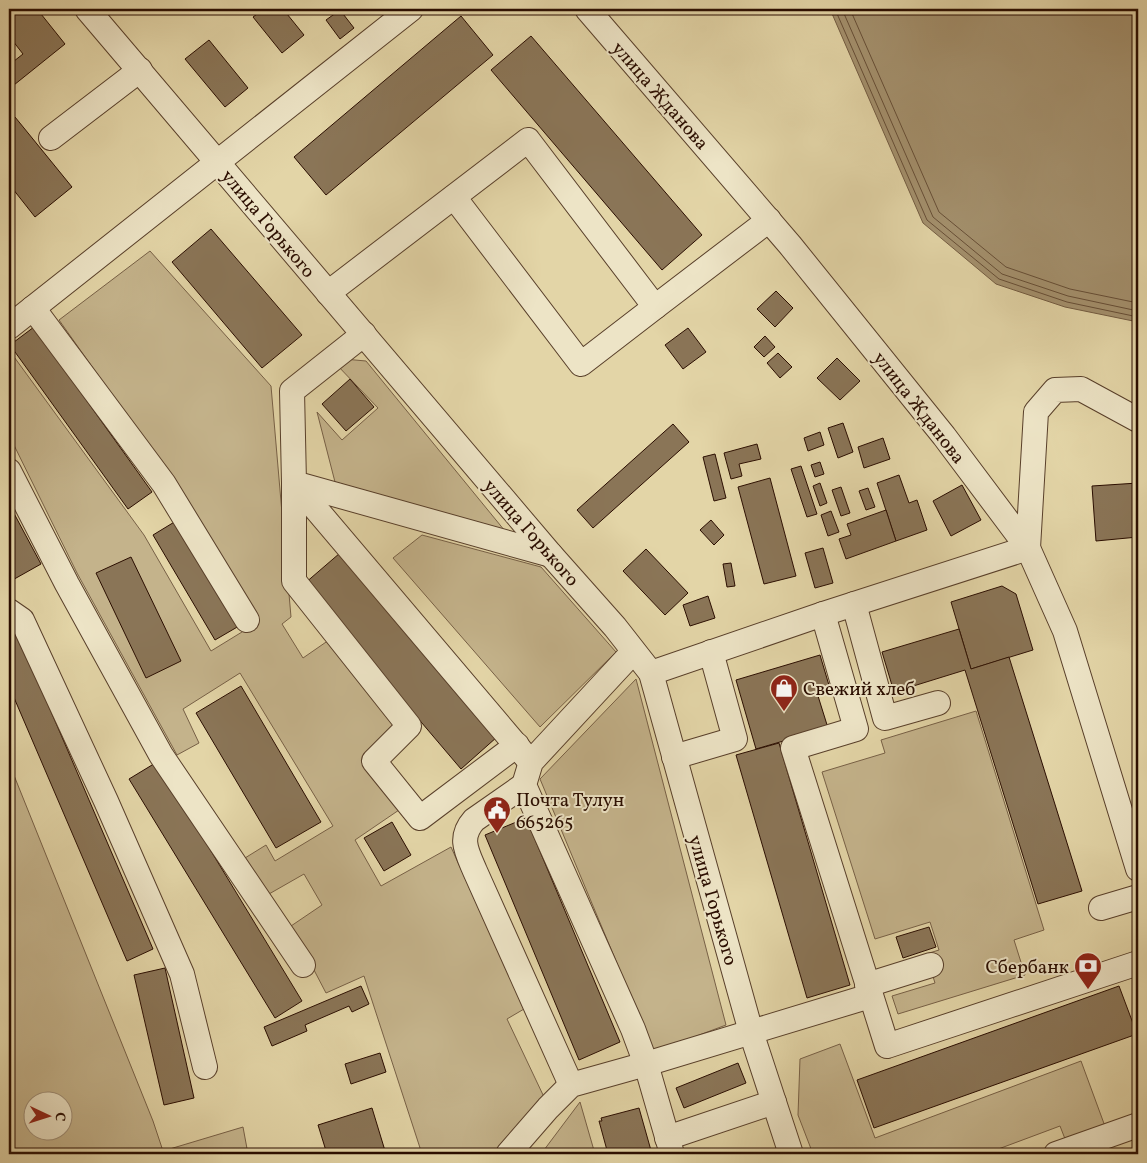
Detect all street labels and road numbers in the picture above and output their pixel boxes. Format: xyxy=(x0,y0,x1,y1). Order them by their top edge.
street label: улица Жданова xyxy=(605,36,714,156)
street label: улица Горького xyxy=(214,164,321,284)
street label: улица Жданова xyxy=(866,347,971,470)
street label: улица Горького xyxy=(477,474,584,593)
street label: улица Горького xyxy=(681,832,743,969)

